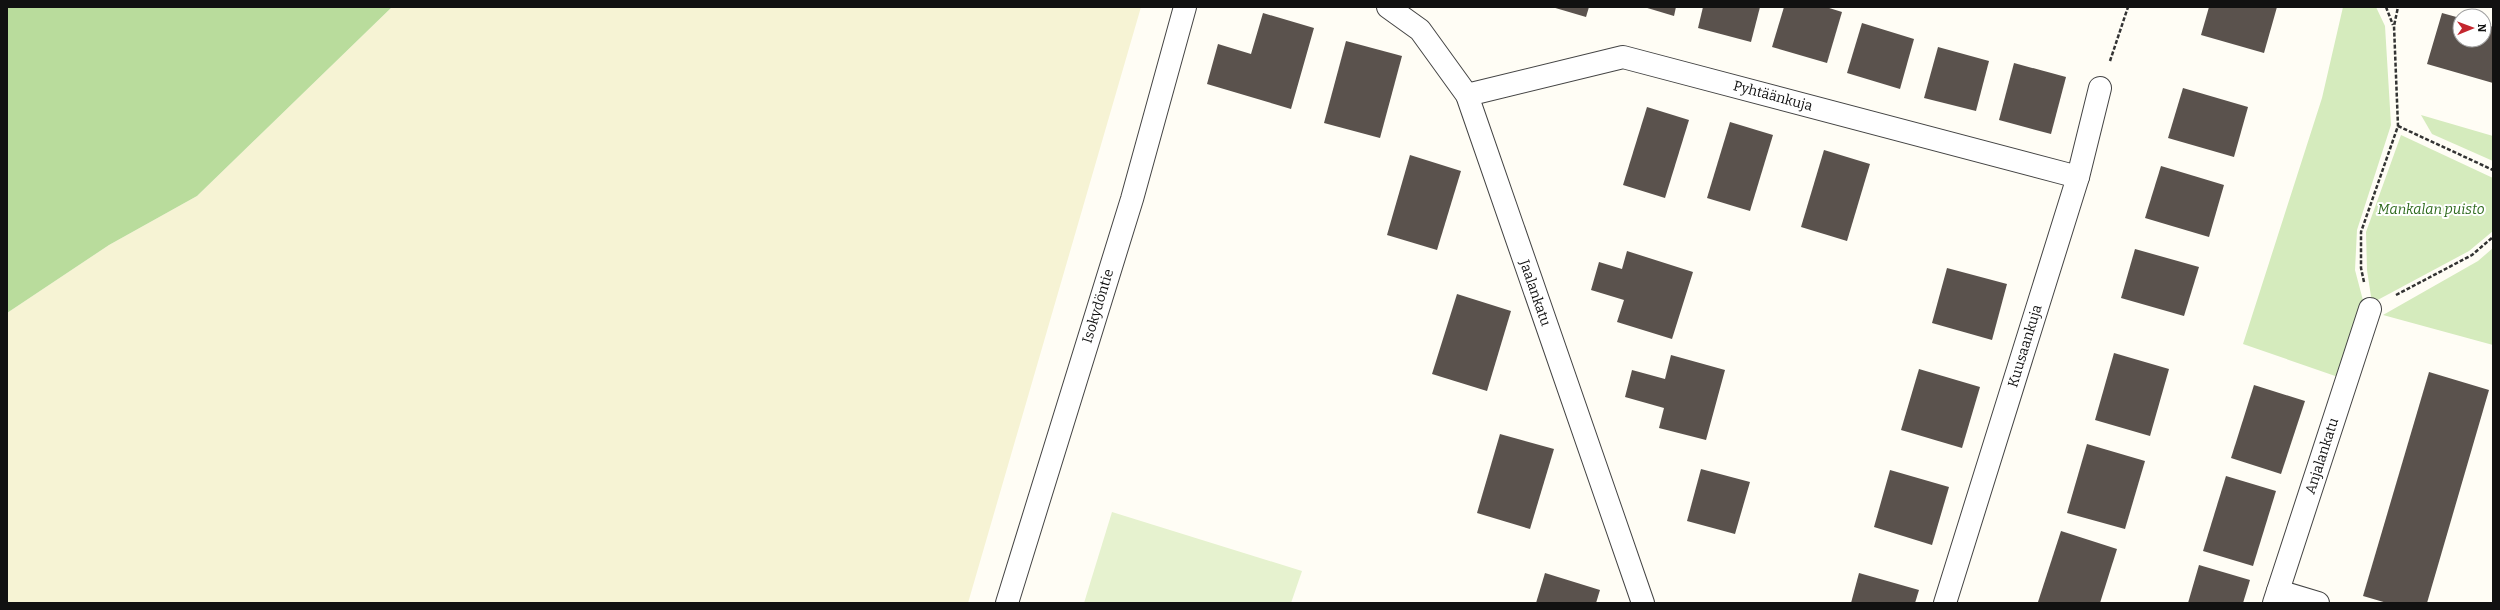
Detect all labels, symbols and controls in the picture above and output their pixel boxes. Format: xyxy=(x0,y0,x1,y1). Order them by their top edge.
north arrow xyxy=(2452,8,2492,48)
text: N xyxy=(2475,23,2488,33)
street label: Pyhtäänkuja xyxy=(1732,77,1815,115)
park label: Mankalan puisto xyxy=(2378,201,2485,218)
street label: Jaalankatu xyxy=(1515,257,1554,329)
street label: Isokydöntie xyxy=(1079,267,1117,345)
street label: Kuusaankuja xyxy=(2004,302,2046,389)
street label: Anjalankatu xyxy=(2302,415,2342,496)

